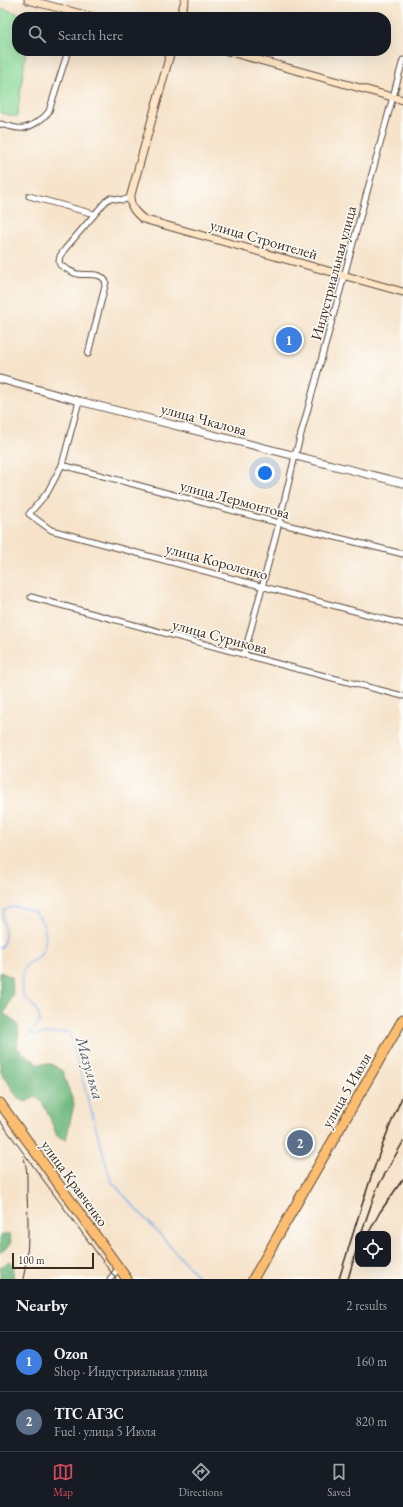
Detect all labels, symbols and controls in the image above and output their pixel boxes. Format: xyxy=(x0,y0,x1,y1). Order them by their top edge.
search box xyxy=(12,12,391,56)
icon: search xyxy=(26,23,48,45)
text: Search here xyxy=(58,25,123,44)
street label: Индустриальная улица xyxy=(306,204,360,342)
street label: улица Строителей xyxy=(208,215,320,263)
pin: 1 xyxy=(276,325,302,355)
street label: улица Чкалова xyxy=(159,398,249,440)
your location xyxy=(255,463,275,483)
street label: улица Лермонтова xyxy=(178,475,292,523)
street label: улица Короленко xyxy=(164,538,270,584)
street label: улица Сурикова xyxy=(170,614,270,658)
water label: Мазулька xyxy=(71,1033,109,1102)
street label: улица 5 Июля xyxy=(317,1049,375,1131)
pin: 2 xyxy=(287,1128,313,1158)
street label: улица Кравченко xyxy=(37,1136,113,1230)
map controls xyxy=(355,1231,391,1267)
button: locate xyxy=(355,1231,391,1267)
scale bar xyxy=(12,1251,94,1270)
text: 100 m xyxy=(18,1253,45,1267)
text: Nearby xyxy=(16,1294,68,1316)
text: 2 results xyxy=(346,1297,387,1314)
text: Ozon xyxy=(54,1344,88,1363)
text: 1 xyxy=(26,1353,32,1370)
text: 160 m xyxy=(356,1353,387,1370)
text: Shop · Индустриальная улица xyxy=(54,1363,208,1380)
text: ТГС АГЗС xyxy=(54,1404,124,1423)
text: 2 xyxy=(26,1413,32,1430)
text: 820 m xyxy=(356,1413,387,1430)
text: Fuel · улица 5 Июля xyxy=(54,1423,156,1440)
tab: Map xyxy=(52,1461,74,1499)
tab: Directions xyxy=(179,1461,223,1499)
tab: Saved xyxy=(327,1461,351,1499)

